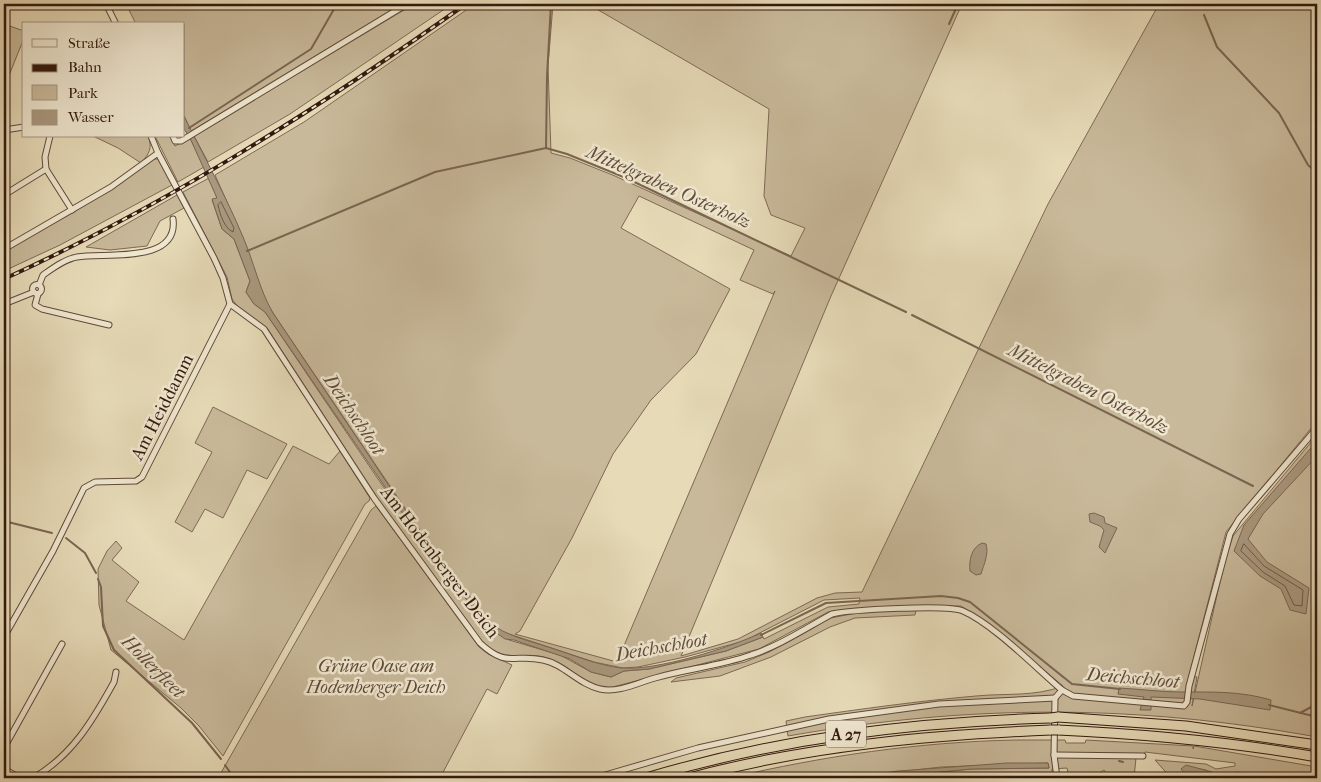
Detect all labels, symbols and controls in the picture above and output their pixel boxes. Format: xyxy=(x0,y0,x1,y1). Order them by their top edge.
legend xyxy=(22,22,185,138)
text: Straße xyxy=(68,34,111,52)
text: Bahn xyxy=(68,58,102,76)
text: Park xyxy=(68,84,98,102)
text: Wasser xyxy=(67,108,114,126)
water label: Mittelgraben Osterholz xyxy=(581,140,754,233)
water label: Mittelgraben Osterholz xyxy=(1003,338,1173,439)
street label: Am Heiddamm xyxy=(126,351,198,465)
water label: Deichschloot xyxy=(318,368,390,460)
street label: Am Hodenberger Deich xyxy=(375,482,503,642)
water label: Deichschloot xyxy=(612,628,710,666)
water label: Hollerfleet xyxy=(117,630,190,704)
park label: Grüne Oase am Hodenberger Deich xyxy=(305,656,446,698)
water label: Deichschloot xyxy=(1084,663,1181,693)
road number: A 27 xyxy=(826,721,866,748)

